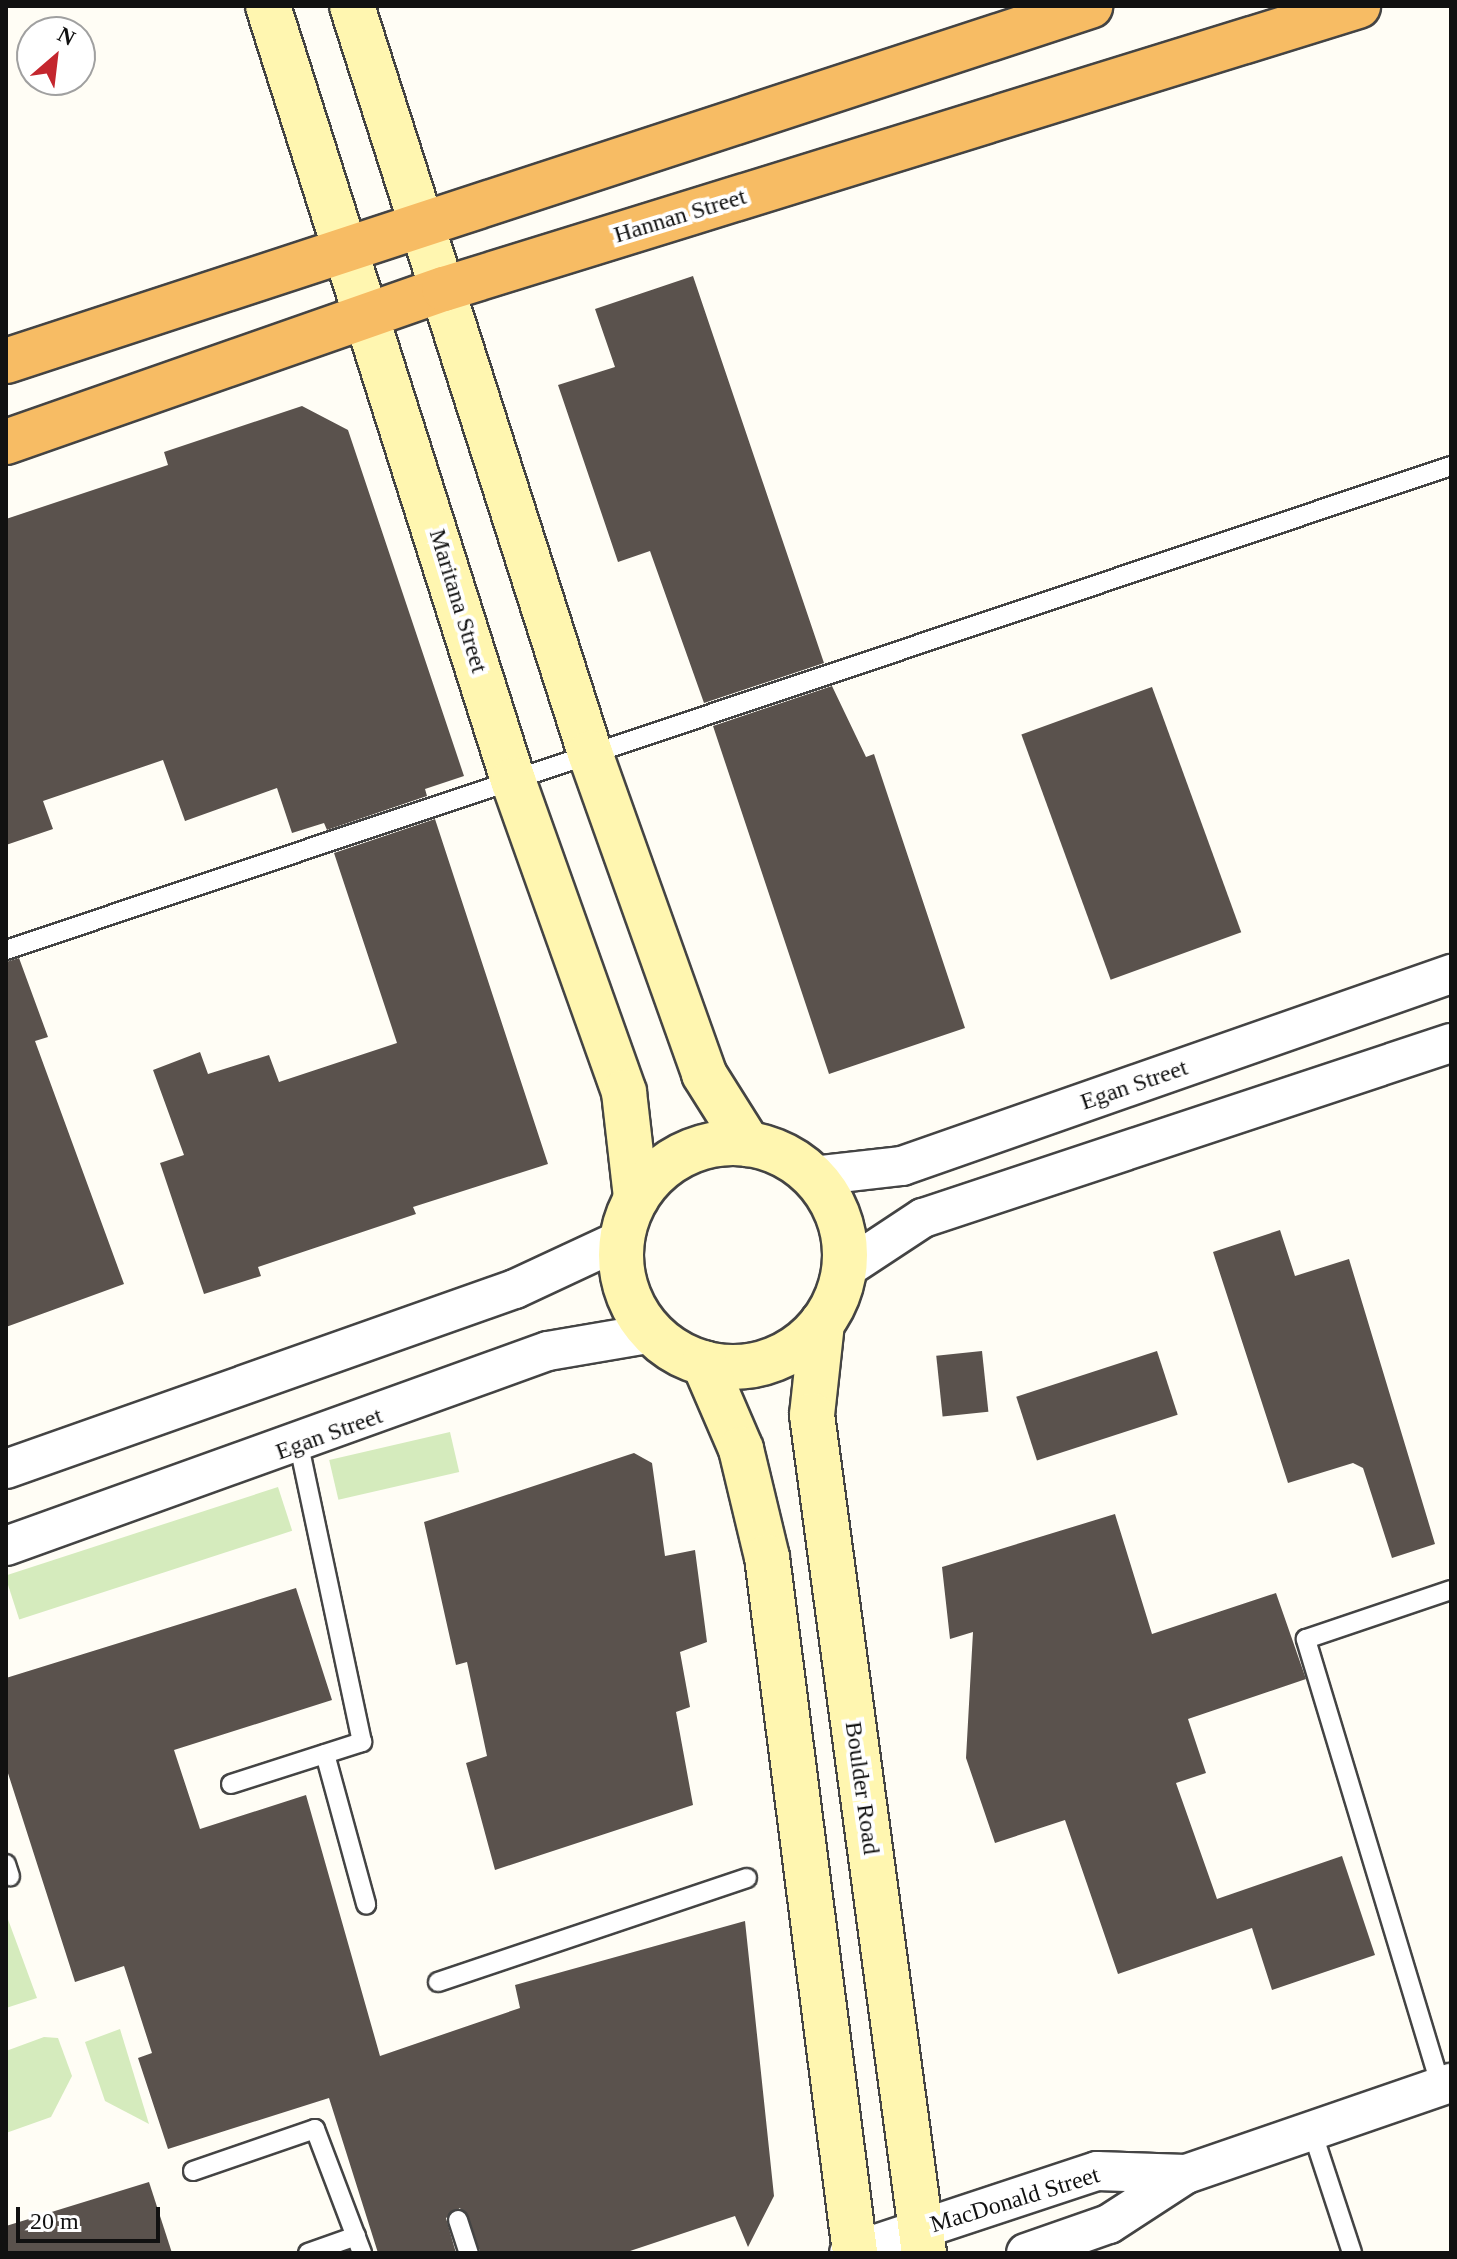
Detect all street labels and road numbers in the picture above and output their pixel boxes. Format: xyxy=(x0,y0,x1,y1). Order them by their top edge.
street label: Hannan Street xyxy=(610,182,750,250)
street label: Maritana Street xyxy=(423,526,493,676)
street label: Egan Street xyxy=(1077,1053,1191,1117)
street label: Egan Street xyxy=(272,1401,386,1467)
street label: Boulder Road xyxy=(838,1720,886,1856)
street label: MacDonald Street xyxy=(927,2161,1103,2239)

